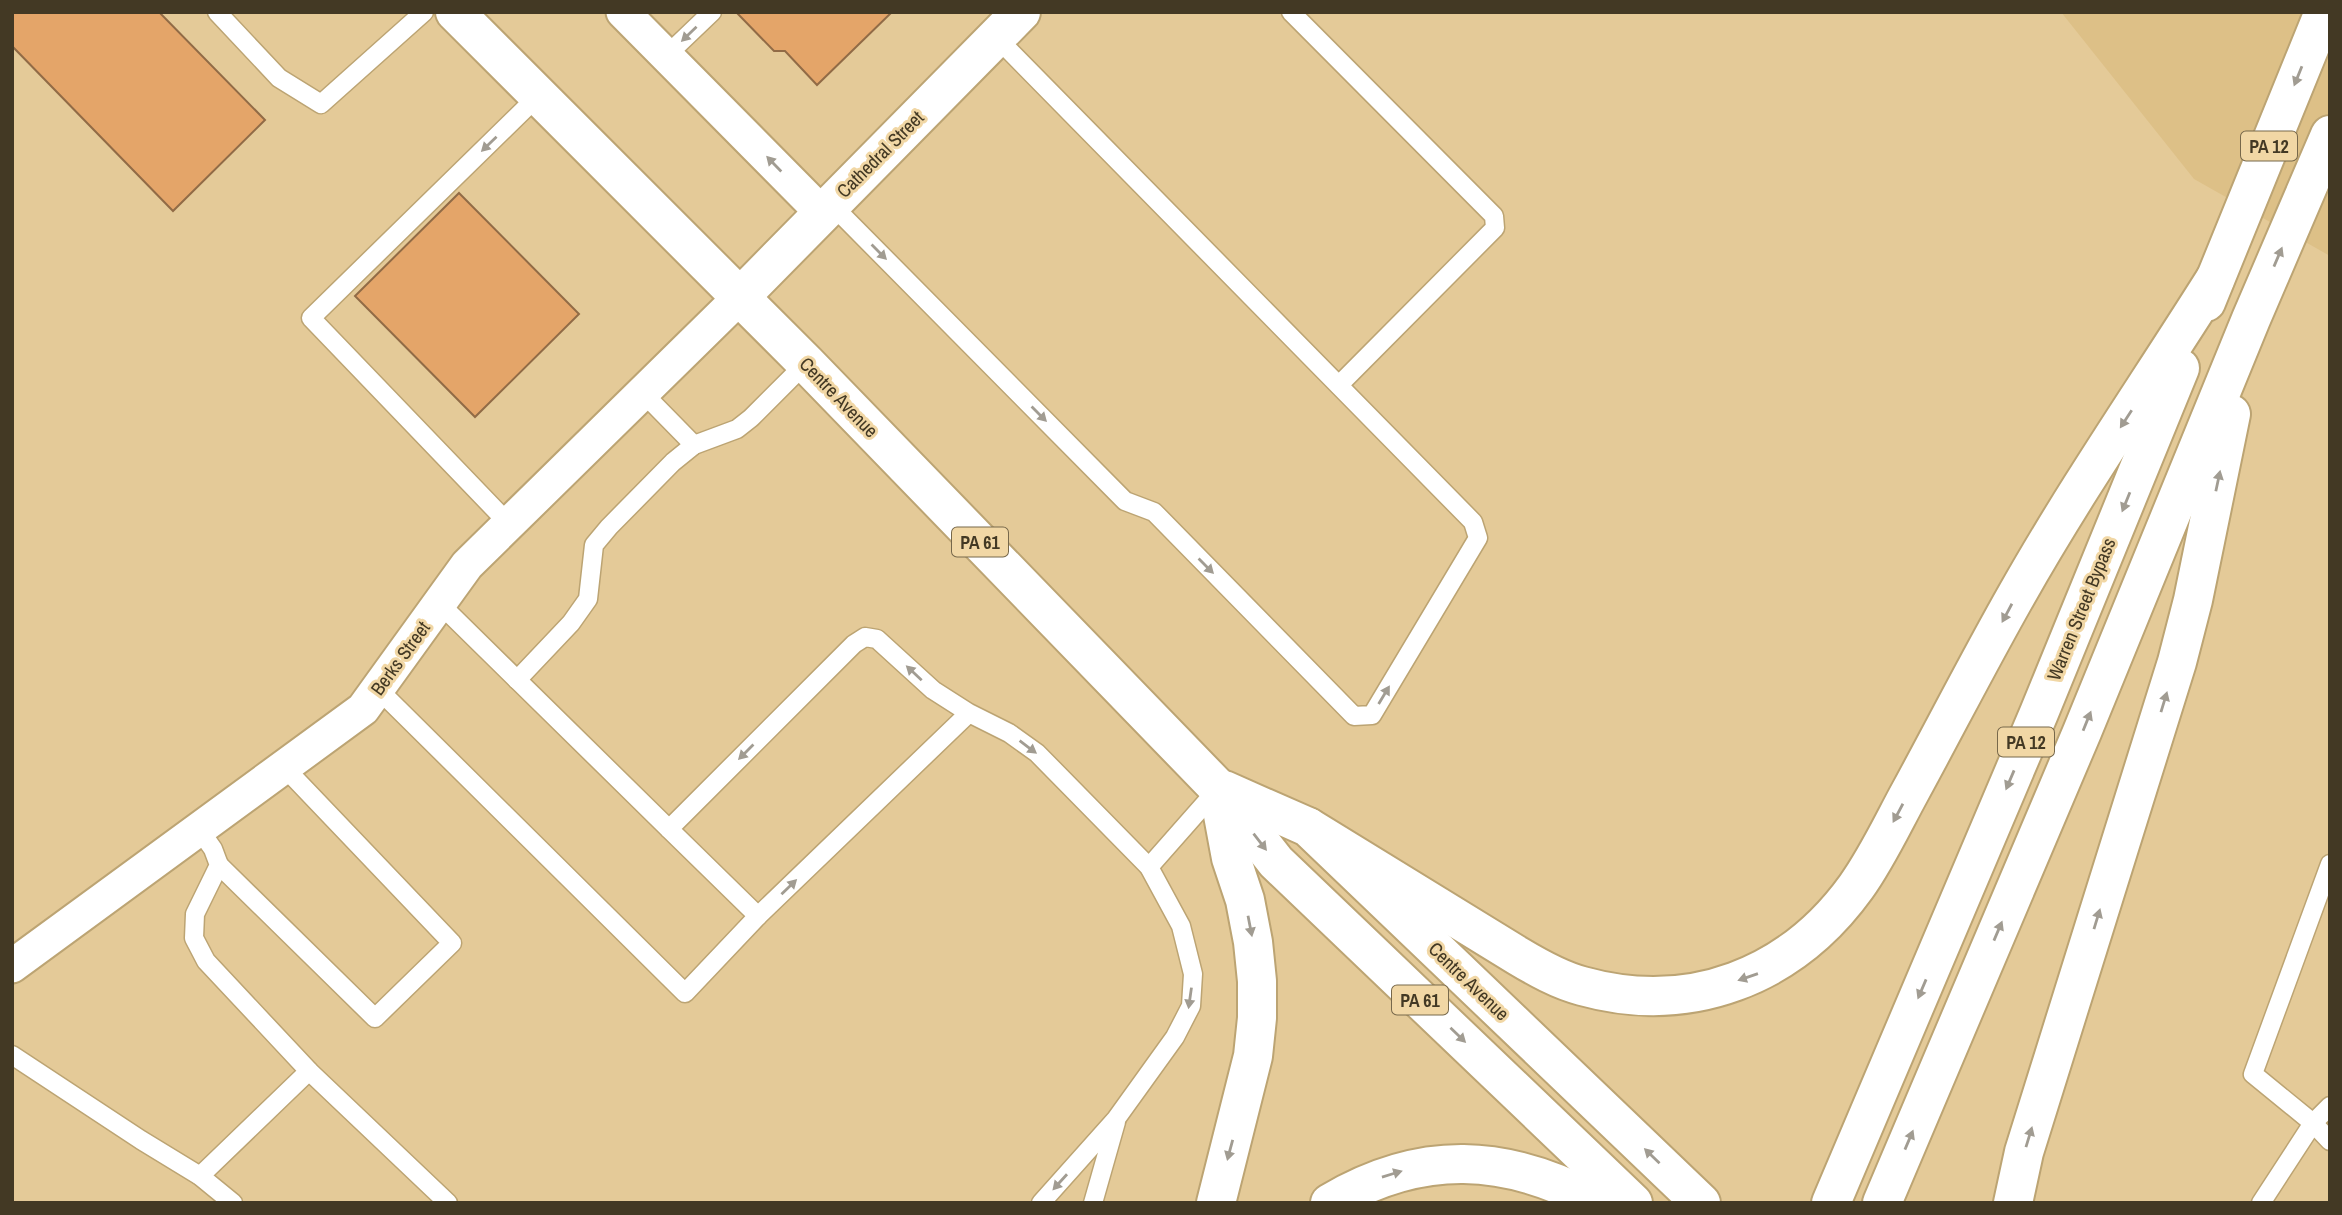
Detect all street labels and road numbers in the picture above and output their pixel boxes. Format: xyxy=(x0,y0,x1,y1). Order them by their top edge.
street label: Cathedral Street xyxy=(831,104,930,203)
road number: PA 12 xyxy=(2241,132,2297,160)
street label: Centre Avenue xyxy=(794,351,884,443)
road number: PA 61 xyxy=(952,528,1008,556)
street label: Warren Street Bypass xyxy=(2041,534,2122,684)
street label: Berks Street xyxy=(364,615,436,700)
road number: PA 12 xyxy=(1998,728,2054,756)
street label: Centre Avenue xyxy=(1423,936,1515,1026)
road number: PA 61 xyxy=(1392,986,1448,1015)

